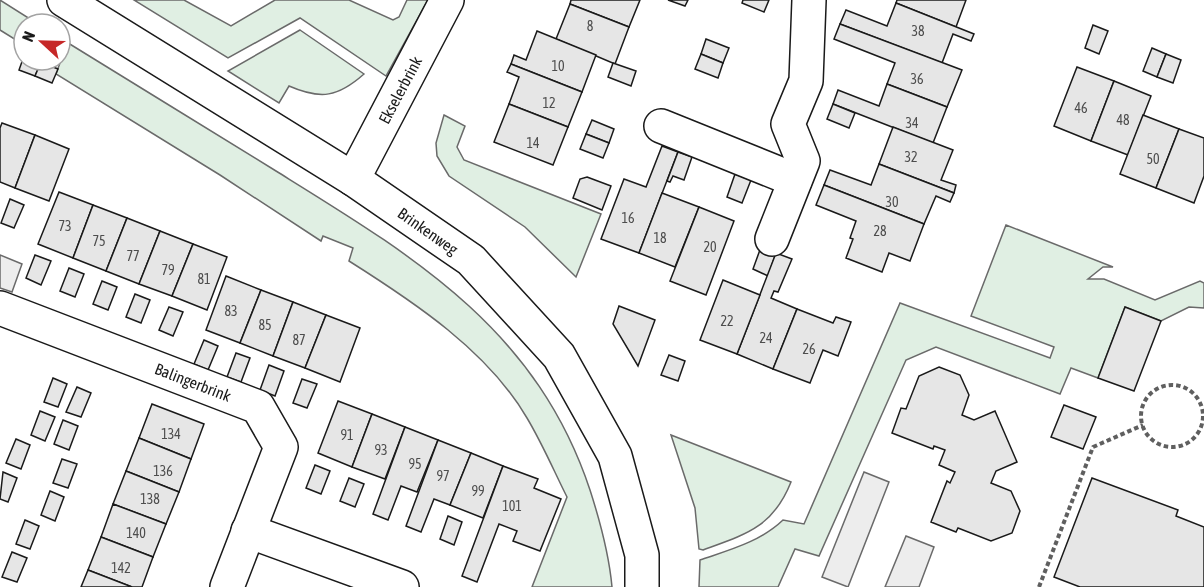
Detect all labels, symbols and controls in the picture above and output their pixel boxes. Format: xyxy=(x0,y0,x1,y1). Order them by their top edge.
north arrow xyxy=(12,12,72,72)
house number: 8 xyxy=(587,18,594,34)
house number: 38 xyxy=(911,23,925,39)
text: N xyxy=(18,29,38,44)
street label: Ekselerbrink xyxy=(375,53,425,127)
house number: 10 xyxy=(551,58,565,74)
house number: 36 xyxy=(910,71,924,87)
house number: 12 xyxy=(542,95,556,111)
house number: 46 xyxy=(1074,100,1088,116)
house number: 48 xyxy=(1116,112,1130,128)
house number: 34 xyxy=(905,115,919,131)
house number: 14 xyxy=(526,135,540,151)
house number: 32 xyxy=(904,149,918,165)
house number: 50 xyxy=(1146,151,1160,167)
house number: 30 xyxy=(885,194,899,210)
street label: Brinkenweg xyxy=(394,204,462,259)
house number: 16 xyxy=(621,210,635,226)
house number: 73 xyxy=(58,218,72,234)
house number: 28 xyxy=(873,223,887,239)
house number: 18 xyxy=(653,230,667,246)
house number: 75 xyxy=(92,233,106,249)
house number: 20 xyxy=(703,239,717,255)
house number: 77 xyxy=(126,248,140,264)
house number: 79 xyxy=(161,262,175,278)
house number: 81 xyxy=(197,271,211,287)
house number: 83 xyxy=(224,303,238,319)
house number: 22 xyxy=(720,313,734,329)
house number: 85 xyxy=(258,317,272,333)
house number: 24 xyxy=(759,330,773,346)
house number: 87 xyxy=(292,332,306,348)
house number: 26 xyxy=(802,341,816,357)
street label: Balingerbrink xyxy=(152,359,234,406)
house number: 134 xyxy=(161,426,181,442)
house number: 91 xyxy=(340,427,354,443)
house number: 93 xyxy=(374,442,388,458)
house number: 95 xyxy=(408,456,422,472)
house number: 136 xyxy=(153,463,173,479)
house number: 97 xyxy=(436,468,450,484)
house number: 99 xyxy=(471,483,485,499)
house number: 138 xyxy=(140,491,160,507)
house number: 101 xyxy=(502,498,522,514)
house number: 140 xyxy=(126,525,146,541)
house number: 142 xyxy=(111,560,131,576)

